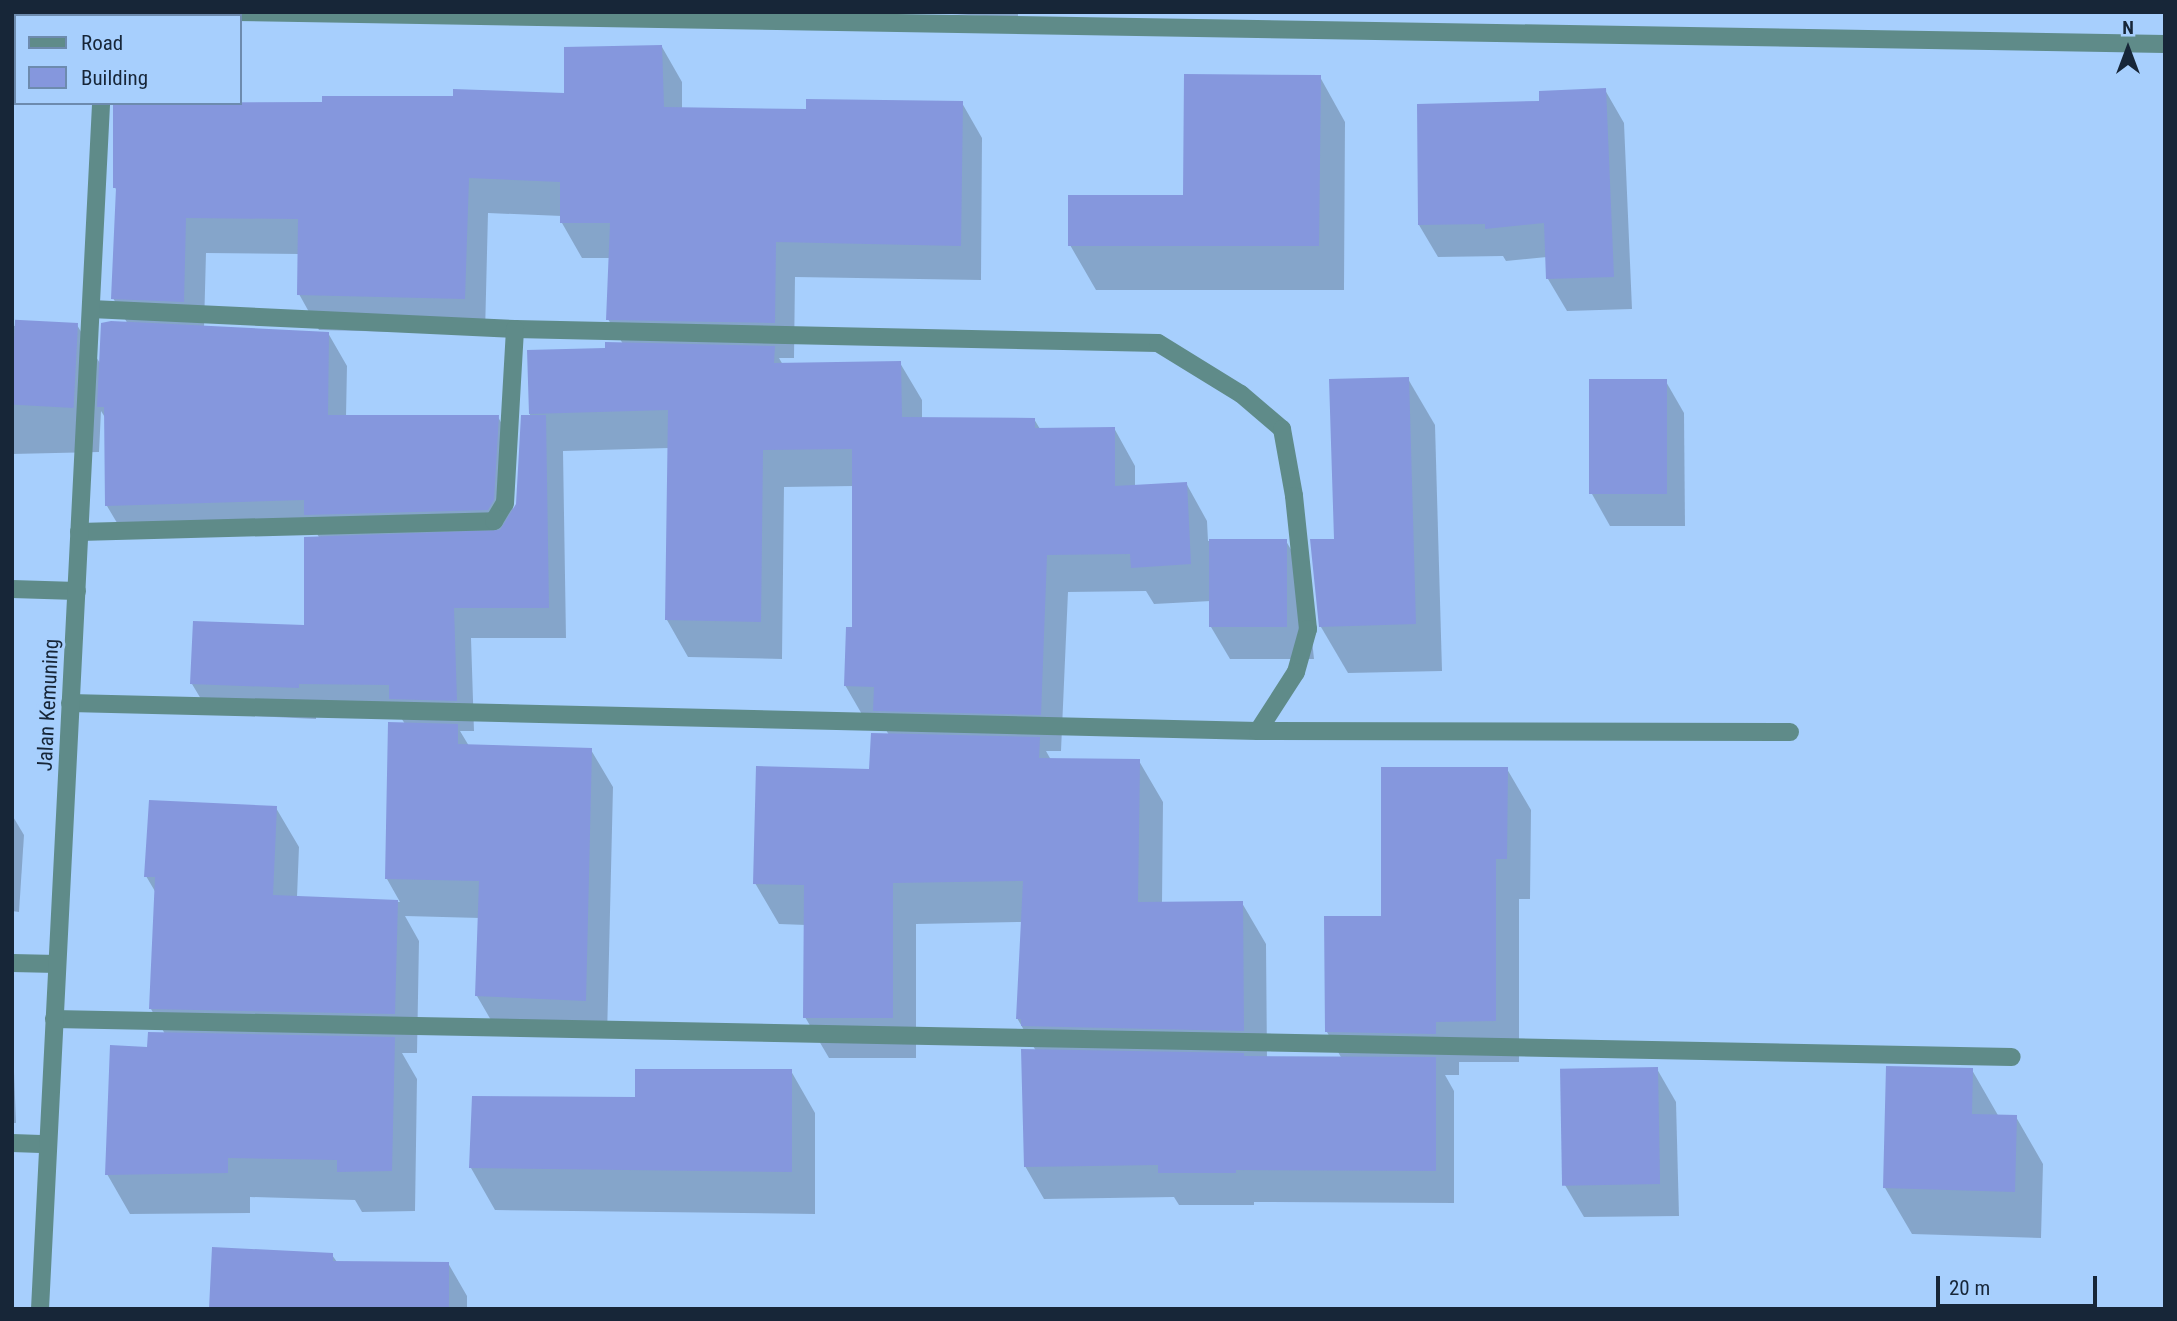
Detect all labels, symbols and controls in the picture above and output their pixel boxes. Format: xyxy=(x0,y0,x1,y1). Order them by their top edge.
legend xyxy=(14,14,242,105)
north arrow xyxy=(2093,14,2163,84)
text: N xyxy=(2122,16,2134,39)
text: Road xyxy=(81,31,123,55)
text: Building xyxy=(81,66,148,90)
street label: Jalan Kemuning xyxy=(32,638,64,772)
scale bar xyxy=(1939,1262,2100,1306)
text: 20 m xyxy=(1949,1276,1990,1300)

